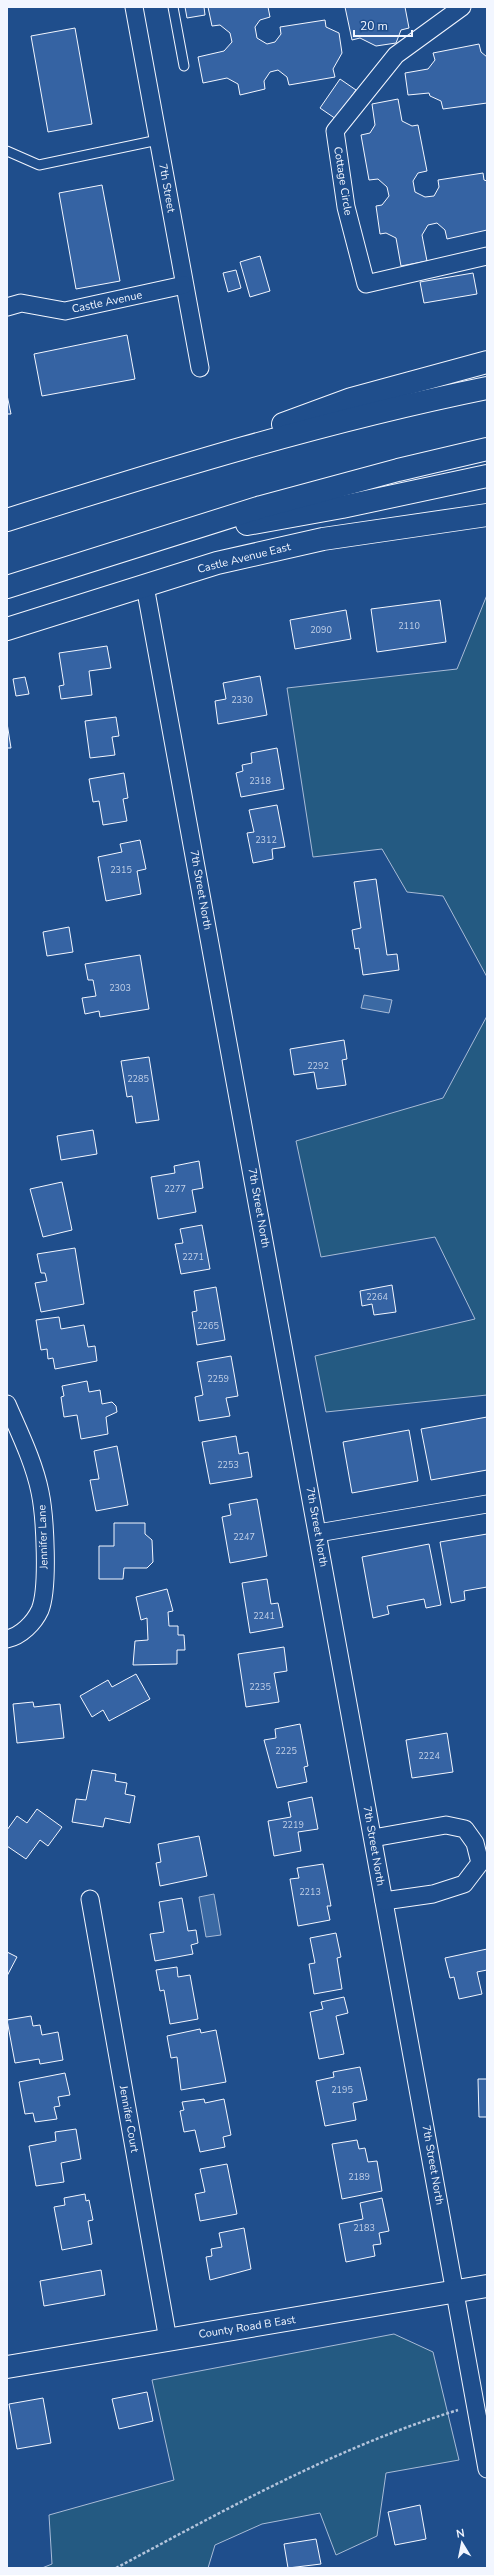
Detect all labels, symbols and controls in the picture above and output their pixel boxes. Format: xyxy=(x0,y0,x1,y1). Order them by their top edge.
scale bar xyxy=(354,12,412,38)
text: 20 m xyxy=(360,18,388,34)
street label: Cottage Circle xyxy=(330,145,356,217)
street label: 7th Street xyxy=(155,162,179,214)
street label: Castle Avenue xyxy=(70,287,144,317)
street label: Castle Avenue East xyxy=(196,539,292,577)
house number: 2110 xyxy=(398,620,420,632)
house number: 2090 xyxy=(310,624,332,636)
house number: 2330 xyxy=(231,694,253,706)
house number: 2318 xyxy=(249,775,271,787)
house number: 2312 xyxy=(255,834,277,846)
street label: 7th Street North xyxy=(187,849,215,931)
house number: 2315 xyxy=(110,864,132,876)
house number: 2303 xyxy=(109,982,131,994)
house number: 2292 xyxy=(307,1060,329,1072)
house number: 2285 xyxy=(127,1073,149,1085)
street label: 7th Street North xyxy=(245,1167,273,1249)
house number: 2277 xyxy=(164,1183,186,1195)
house number: 2271 xyxy=(182,1251,204,1263)
house number: 2264 xyxy=(366,1291,388,1303)
house number: 2265 xyxy=(197,1320,219,1332)
house number: 2259 xyxy=(207,1373,229,1385)
house number: 2253 xyxy=(217,1459,239,1471)
street label: 7th Street North xyxy=(303,1486,331,1568)
street label: Jennifer Lane xyxy=(34,1504,52,1570)
house number: 2247 xyxy=(233,1531,255,1543)
house number: 2241 xyxy=(253,1610,275,1622)
house number: 2235 xyxy=(249,1681,271,1693)
house number: 2225 xyxy=(275,1745,297,1757)
house number: 2224 xyxy=(418,1750,440,1762)
street label: 7th Street North xyxy=(360,1805,388,1887)
house number: 2219 xyxy=(282,1819,304,1831)
house number: 2213 xyxy=(299,1886,321,1898)
street label: Jennifer Court xyxy=(116,2083,142,2154)
house number: 2195 xyxy=(331,2084,353,2096)
street label: 7th Street North xyxy=(419,2124,447,2206)
house number: 2189 xyxy=(348,2171,370,2183)
house number: 2183 xyxy=(353,2222,375,2234)
street label: County Road B East xyxy=(197,2312,297,2342)
north arrow xyxy=(442,2523,482,2563)
text: N xyxy=(455,2526,466,2542)

